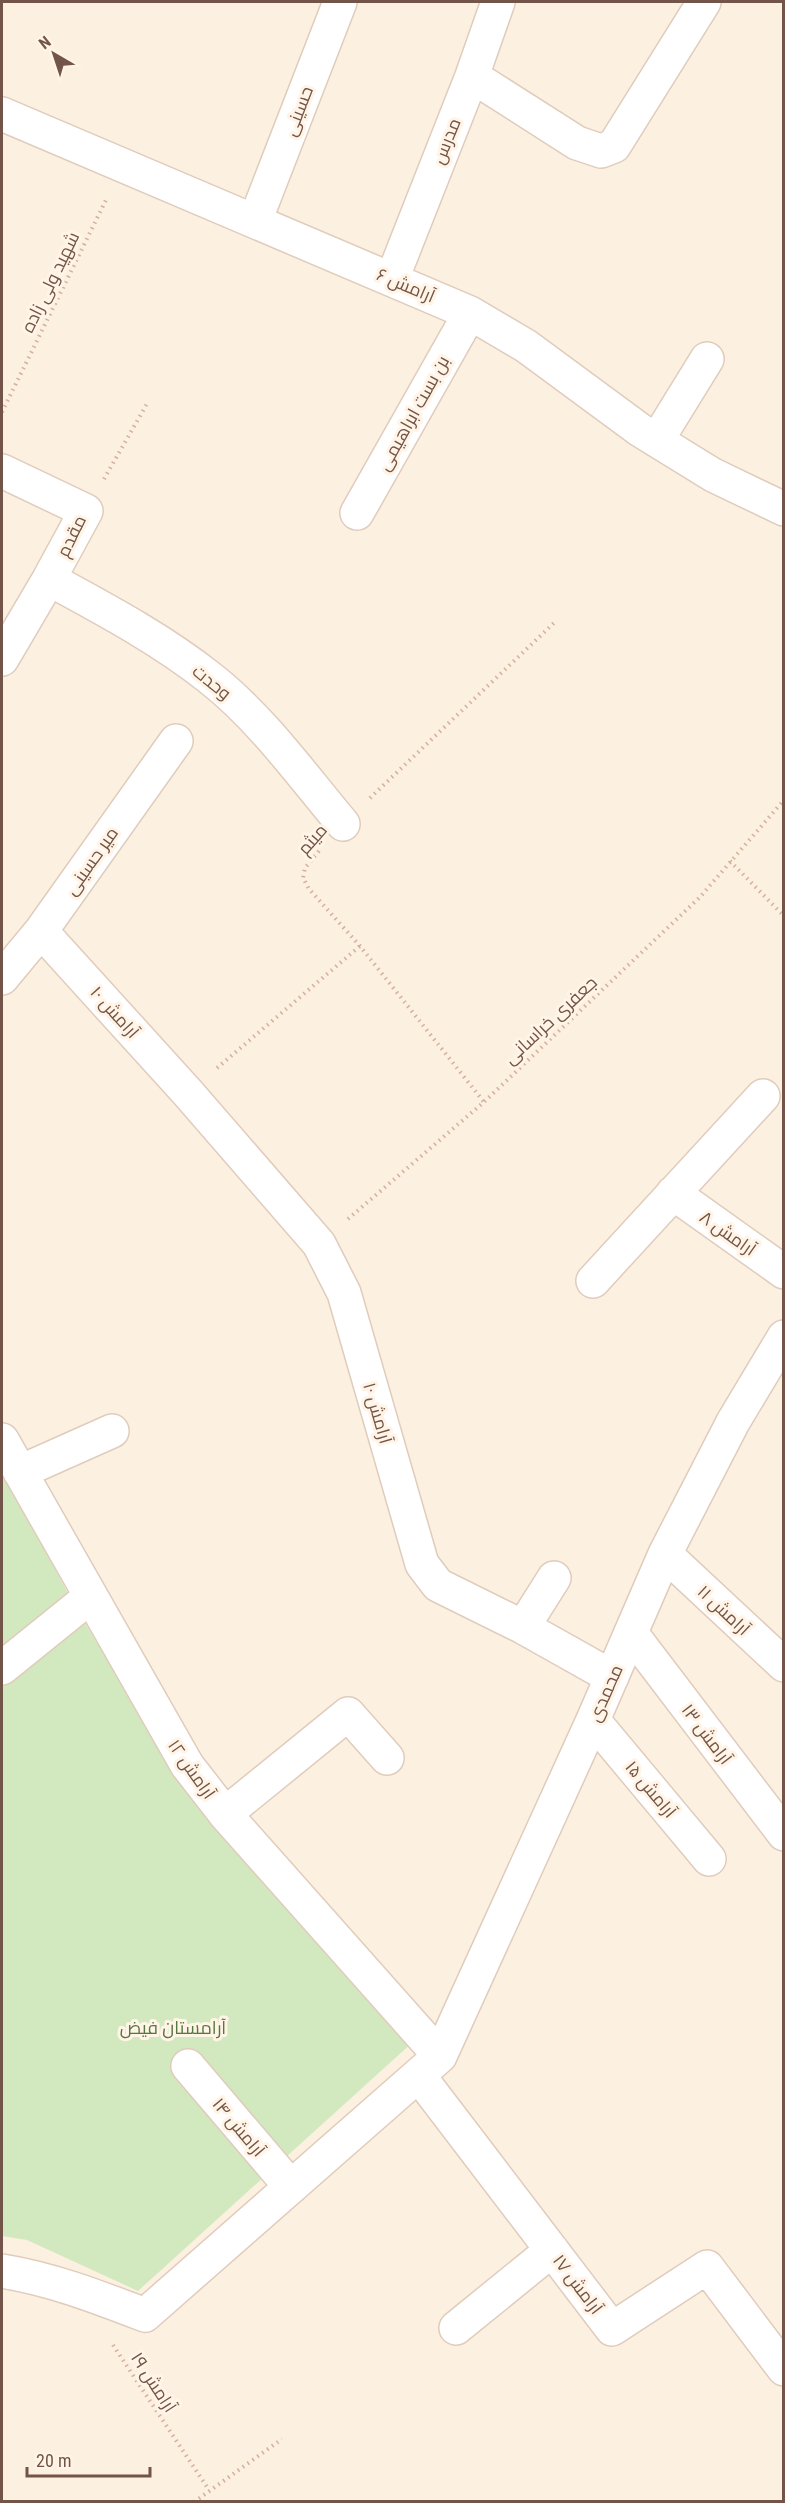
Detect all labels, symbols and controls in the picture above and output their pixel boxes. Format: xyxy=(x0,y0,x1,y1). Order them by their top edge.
north arrow xyxy=(24,24,84,84)
text: N xyxy=(35,32,55,53)
street label: حسینی xyxy=(279,83,318,139)
street label: مدرس xyxy=(427,115,466,167)
street label: شهید ولی زاده xyxy=(17,228,84,336)
street label: آرامش ۶ xyxy=(373,263,438,308)
street label: بن بست ابراهیمی xyxy=(373,352,454,475)
street label: مقدم xyxy=(52,512,92,561)
street label: وحدت xyxy=(188,660,236,705)
street label: میثم xyxy=(293,819,333,860)
street label: میر حسینی xyxy=(60,823,123,900)
street label: جعفری خراسانی xyxy=(499,971,602,1069)
street label: آرامش ۱۰ xyxy=(86,982,144,1043)
street label: آرامش ۸ xyxy=(695,1206,760,1261)
street label: آرامش ۱۰ xyxy=(358,1380,397,1446)
street label: آرامش ۱۱ xyxy=(693,1581,755,1640)
street label: محمدی xyxy=(583,1661,628,1725)
street label: آرامش ۱۳ xyxy=(677,1700,737,1769)
street label: آرامش ۱۲ xyxy=(163,1735,220,1803)
street label: آرامش ۱۵ xyxy=(620,1756,681,1823)
park label: آرامستان فیض xyxy=(120,2017,226,2039)
street label: آرامش ۱۴ xyxy=(208,2093,270,2161)
street label: آرامش ۱۷ xyxy=(548,2250,607,2319)
street label: آرامش ۱۹ xyxy=(126,2348,181,2417)
scale bar xyxy=(27,2440,150,2478)
text: 20 m xyxy=(36,2450,71,2471)

